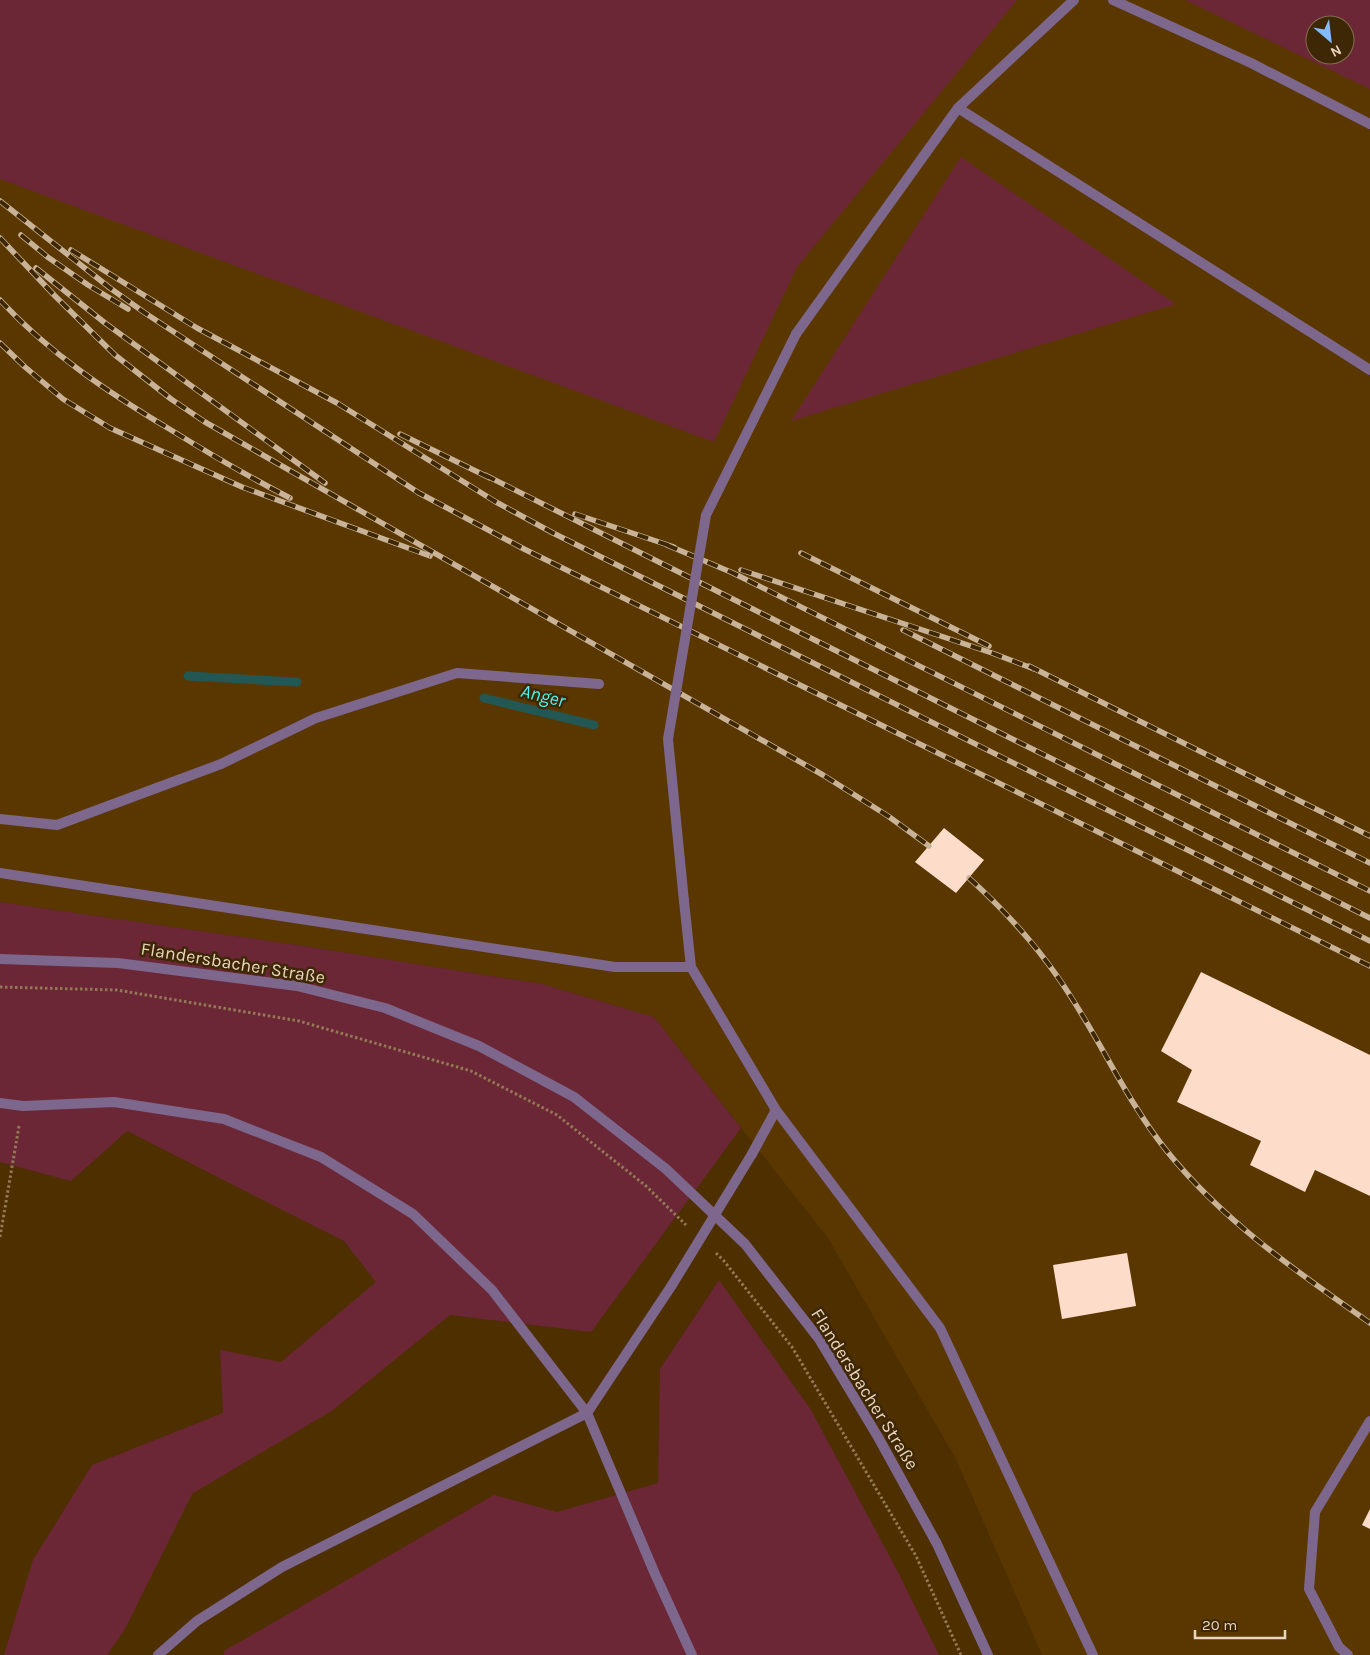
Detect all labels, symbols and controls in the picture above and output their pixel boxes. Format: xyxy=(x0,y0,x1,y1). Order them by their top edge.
north arrow xyxy=(1305,15,1355,65)
text: N xyxy=(1327,41,1344,61)
water label: Anger xyxy=(518,680,569,712)
street label: Flandersbacher Straße xyxy=(139,938,327,988)
street label: Flandersbacher Straße xyxy=(806,1304,924,1474)
scale bar xyxy=(1195,1608,1285,1640)
text: 20 m xyxy=(1202,1616,1237,1634)

